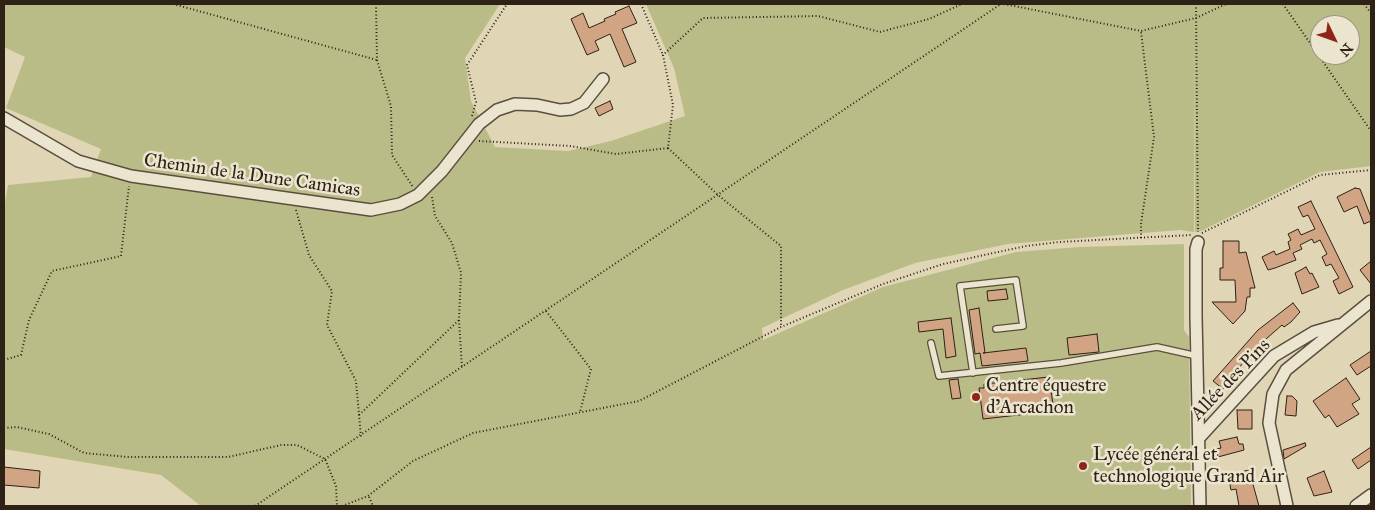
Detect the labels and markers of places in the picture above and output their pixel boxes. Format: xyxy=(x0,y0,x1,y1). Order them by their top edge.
place label: Centre équestre d’Arcachon xyxy=(986,375,1106,419)
marker: Centre équestre d’Arcachon xyxy=(970,391,982,403)
place label: Lycée général et technologique Grand Air xyxy=(1093,444,1284,488)
marker: Lycée général et technologique Grand Air xyxy=(1077,460,1089,472)

